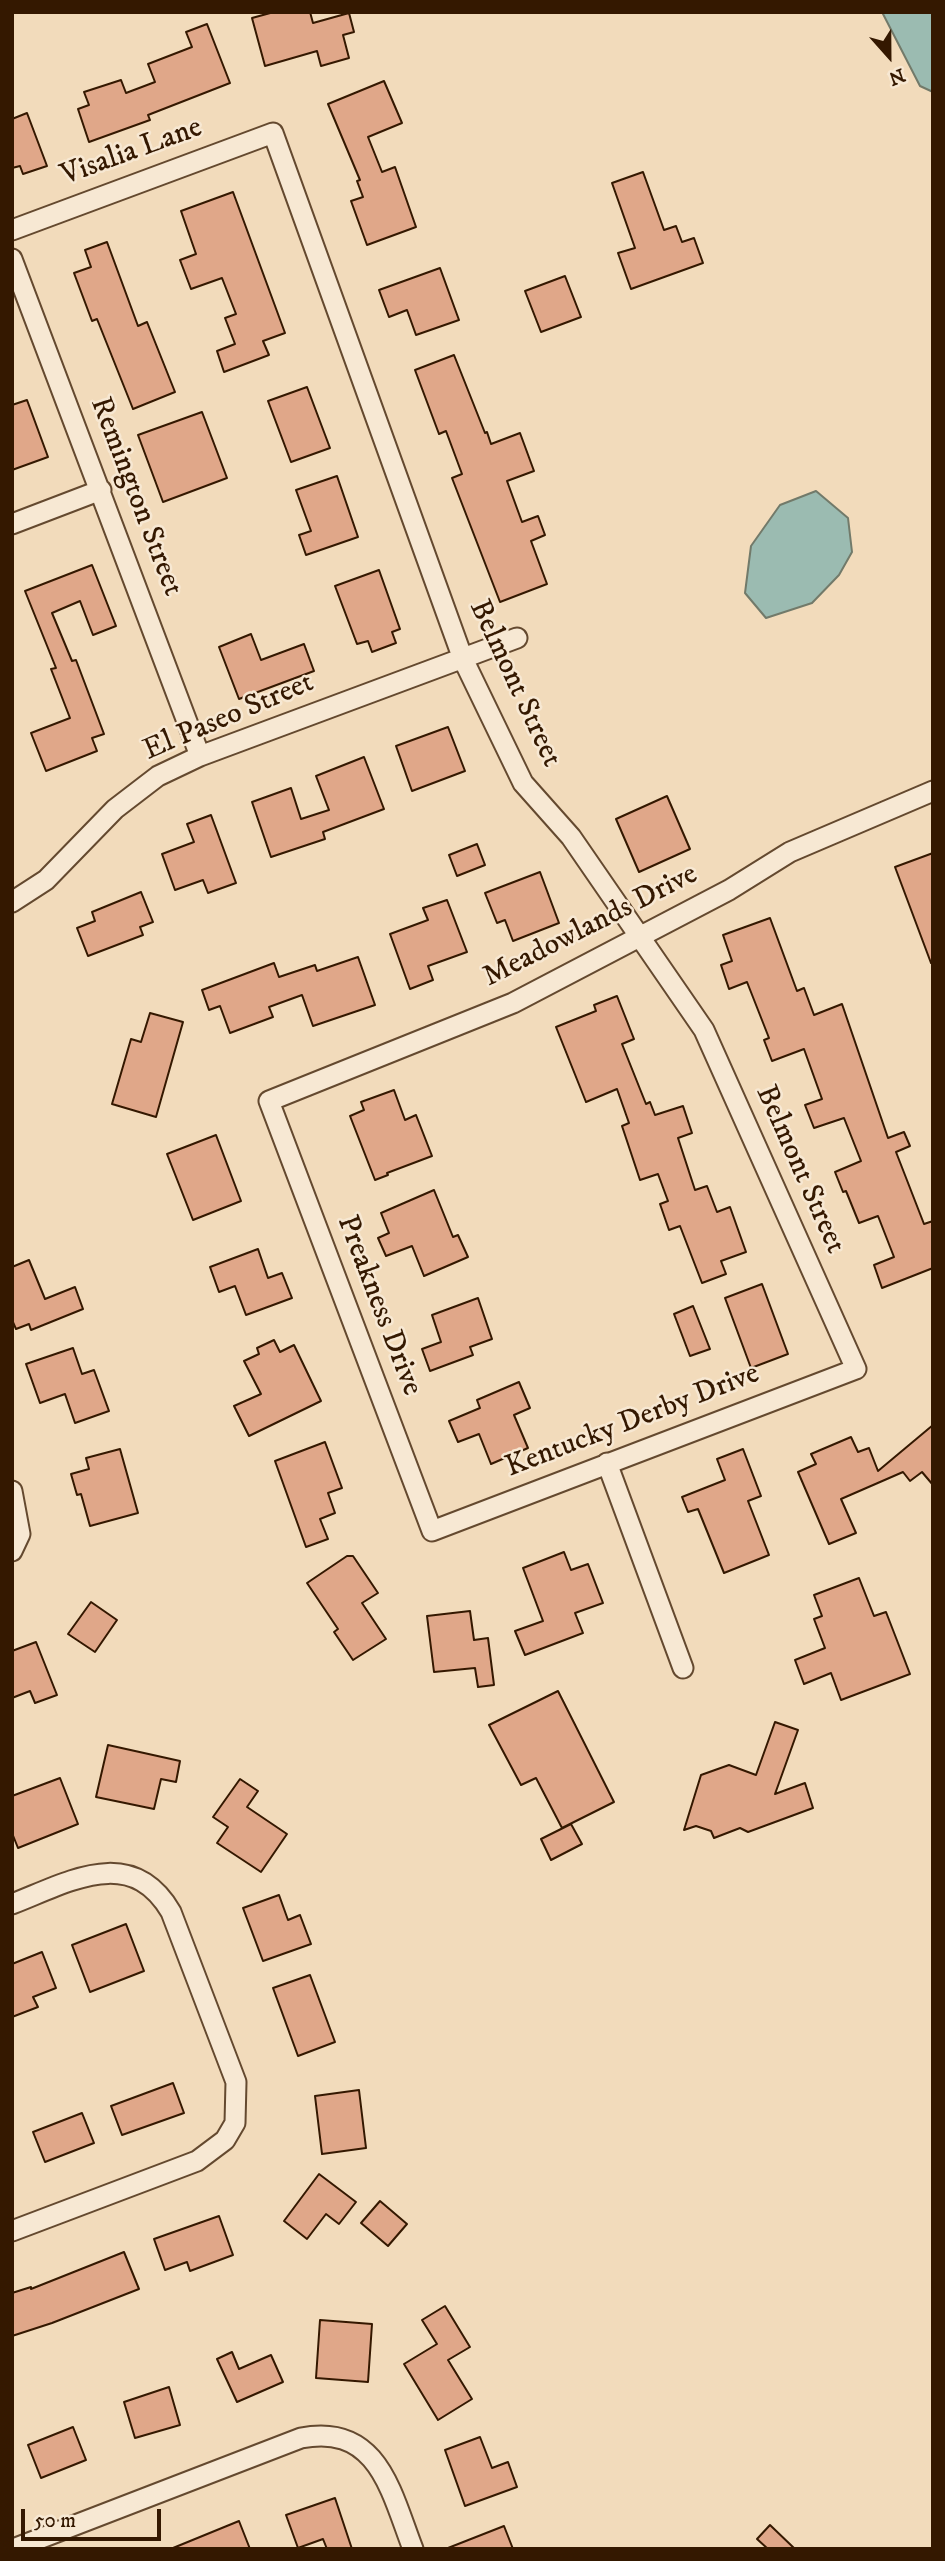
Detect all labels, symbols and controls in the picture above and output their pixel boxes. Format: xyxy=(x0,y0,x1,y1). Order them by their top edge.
north arrow xyxy=(854,21,924,91)
text: N xyxy=(885,63,908,90)
street label: Visalia Lane xyxy=(57,111,207,195)
street label: Remington Street xyxy=(81,393,189,601)
street label: Belmont Street xyxy=(460,595,568,773)
street label: El Paseo Street xyxy=(139,666,319,770)
street label: Meadowlands Drive xyxy=(478,857,704,997)
street label: Belmont Street xyxy=(746,1080,852,1260)
street label: Preakness Drive xyxy=(327,1211,429,1401)
street label: Kentucky Derby Drive xyxy=(501,1357,765,1487)
scale bar xyxy=(24,2494,164,2538)
text: 50 m xyxy=(34,2508,76,2534)

